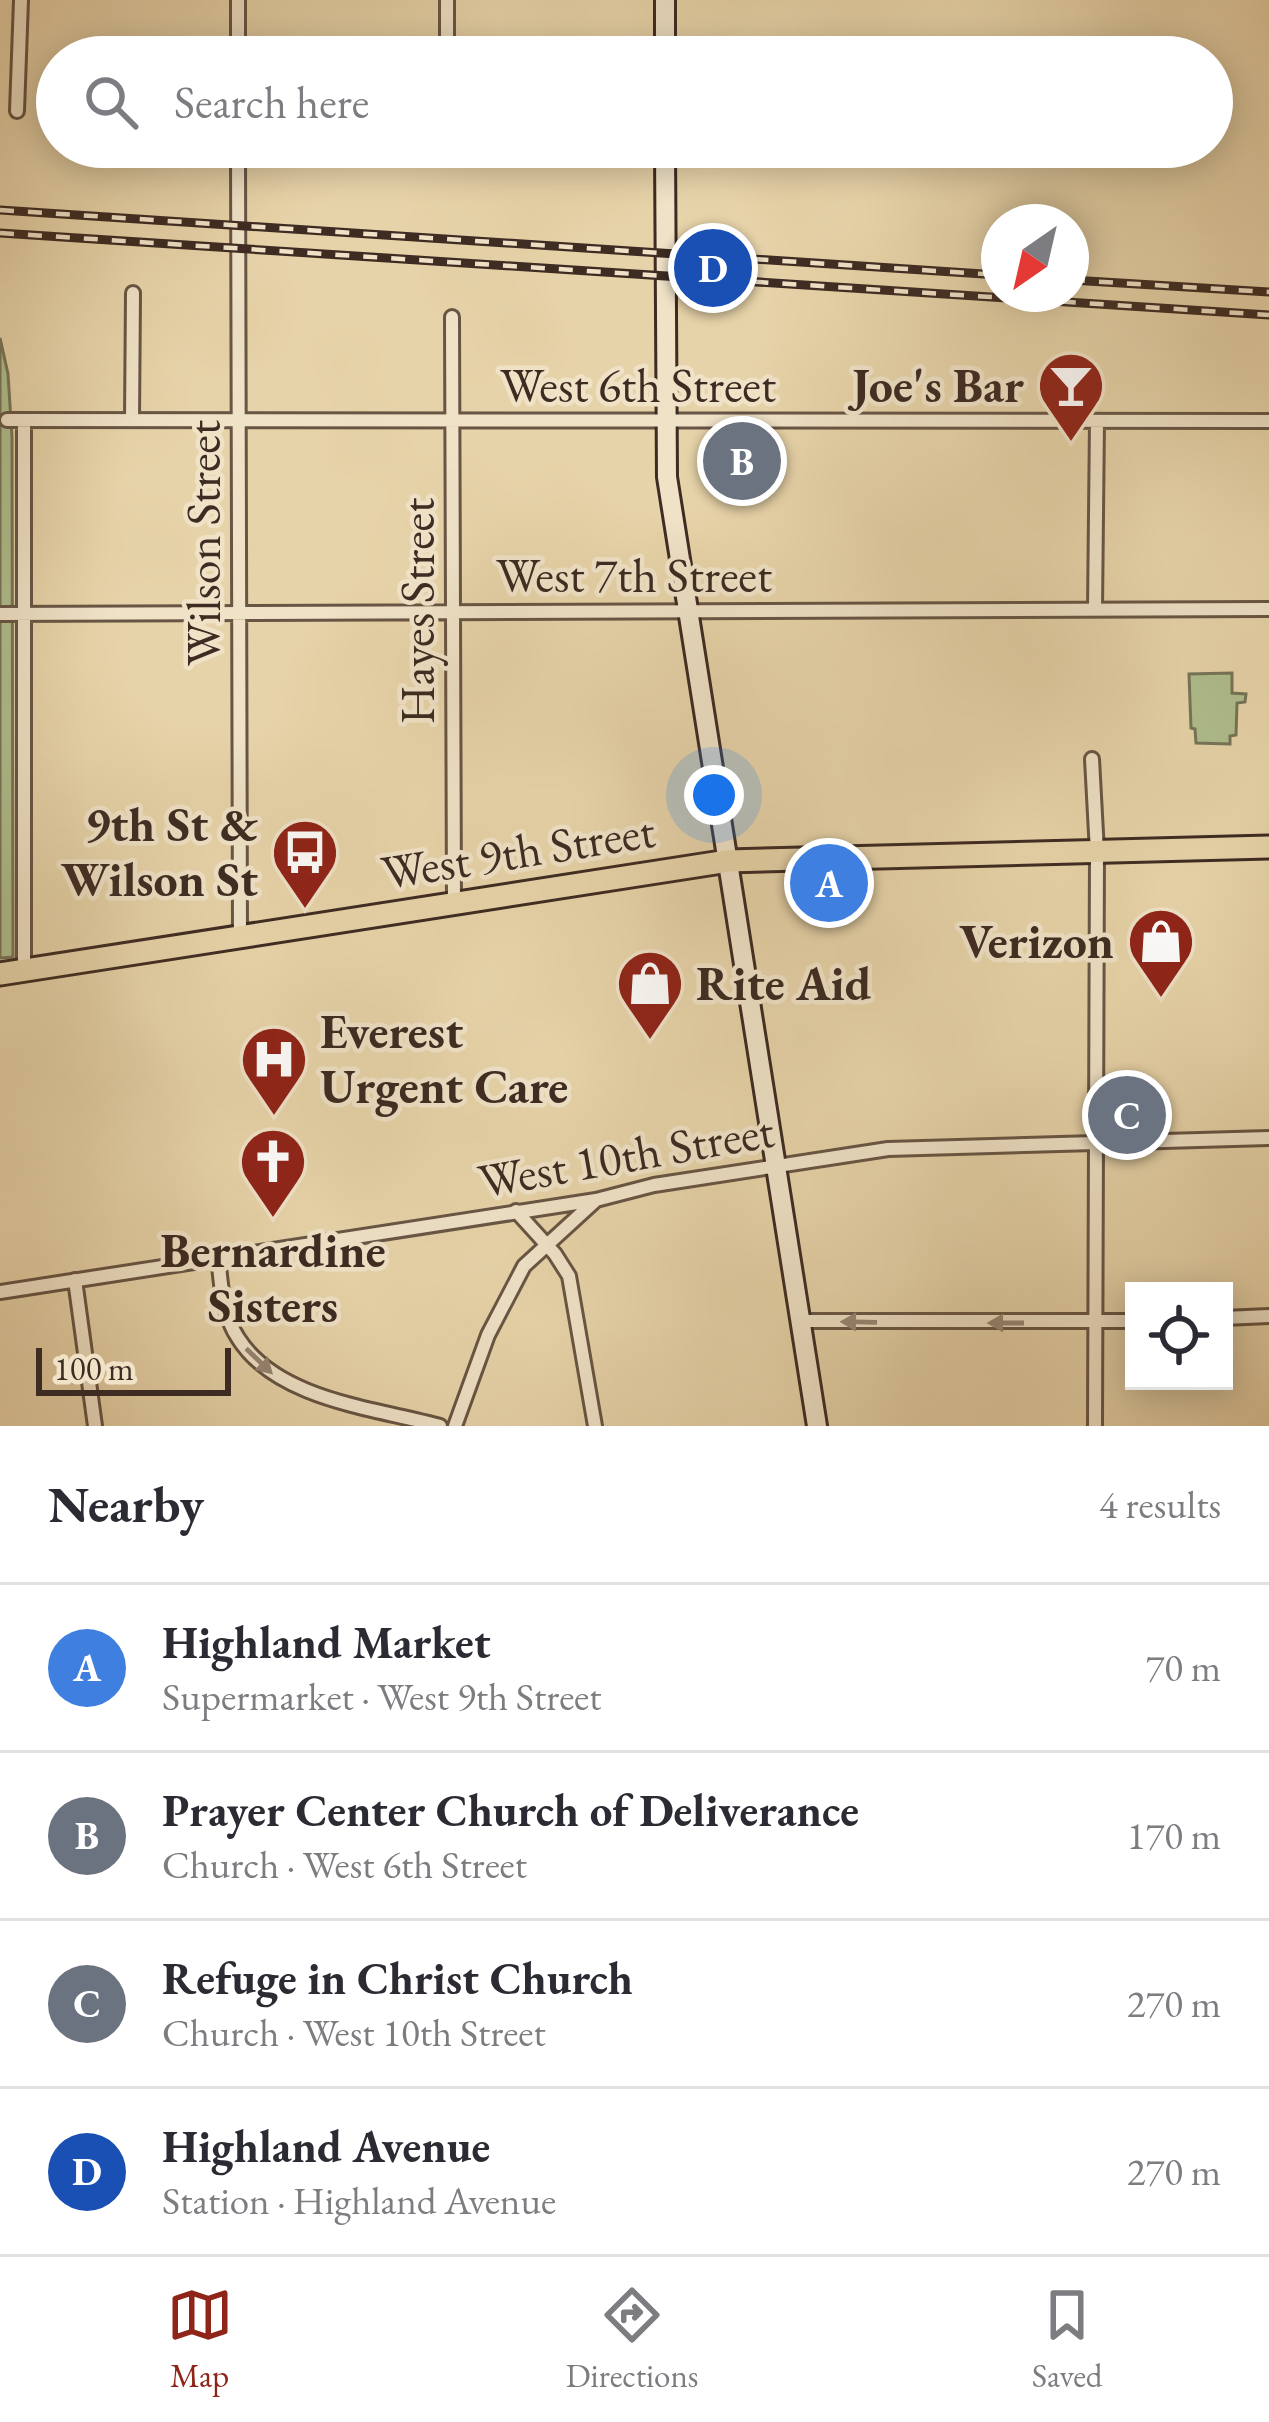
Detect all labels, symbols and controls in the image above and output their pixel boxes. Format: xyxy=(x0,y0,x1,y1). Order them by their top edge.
search box xyxy=(36,36,1233,168)
icon: search xyxy=(78,69,144,135)
text: Search here xyxy=(174,73,369,131)
north arrow xyxy=(981,204,1089,312)
pin: D xyxy=(674,223,752,313)
bar icon: Joe's Bar xyxy=(1036,350,1106,444)
street label: West 6th Street xyxy=(500,354,776,416)
place label: Joe's Bar xyxy=(848,354,1024,416)
pin: B xyxy=(703,416,781,506)
street label: Wilson Street xyxy=(172,420,234,666)
street label: Hayes Street xyxy=(386,498,448,724)
street label: West 7th Street xyxy=(496,544,772,606)
your location xyxy=(684,765,744,825)
place label: 9th St & Wilson St xyxy=(61,793,259,910)
street label: West 9th Street xyxy=(377,799,659,903)
bus stop icon: 9th St & Wilson St xyxy=(270,817,340,911)
pin: A xyxy=(790,838,868,928)
shop icon: Verizon xyxy=(1126,906,1196,1000)
place label: Verizon xyxy=(959,910,1114,972)
shop icon: Rite Aid xyxy=(615,948,685,1042)
place label: Rite Aid xyxy=(696,952,872,1014)
place label: Everest Urgent Care xyxy=(320,1000,568,1117)
hospital icon: Everest Urgent Care xyxy=(239,1024,309,1118)
pin: C xyxy=(1088,1070,1166,1160)
street label: West 10th Street xyxy=(473,1099,779,1211)
church icon: Bernardine Sisters xyxy=(238,1126,308,1220)
place label: Bernardine Sisters xyxy=(160,1219,386,1336)
map controls xyxy=(1125,1282,1233,1390)
button: locate xyxy=(1125,1282,1233,1390)
one-way arrow xyxy=(839,1313,877,1332)
one-way arrow xyxy=(986,1313,1024,1333)
scale bar xyxy=(36,1342,231,1395)
text: 100 m xyxy=(54,1347,134,1390)
one-way arrow xyxy=(244,1347,273,1375)
text: Nearby xyxy=(48,1471,204,1537)
text: 4 results xyxy=(1099,1479,1221,1530)
text: Highland Market xyxy=(162,1613,491,1671)
text: A xyxy=(73,1642,101,1693)
text: 70 m xyxy=(1145,1642,1221,1693)
text: Supermarket · West 9th Street xyxy=(162,1671,601,1722)
text: Prayer Center Church of Deliverance xyxy=(162,1781,859,1839)
text: B xyxy=(75,1810,99,1861)
text: 170 m xyxy=(1127,1810,1221,1861)
text: Church · West 6th Street xyxy=(162,1839,527,1890)
text: Refuge in Christ Church xyxy=(162,1949,633,2007)
text: C xyxy=(73,1978,101,2029)
text: 270 m xyxy=(1127,1978,1221,2029)
text: Church · West 10th Street xyxy=(162,2007,546,2058)
text: Highland Avenue xyxy=(162,2117,490,2175)
text: D xyxy=(72,2146,102,2197)
text: 270 m xyxy=(1127,2146,1221,2197)
text: Station · Highland Avenue xyxy=(162,2175,556,2226)
tab: Map xyxy=(167,2282,233,2397)
tab: Directions xyxy=(566,2282,699,2397)
tab: Saved xyxy=(1032,2282,1102,2397)

